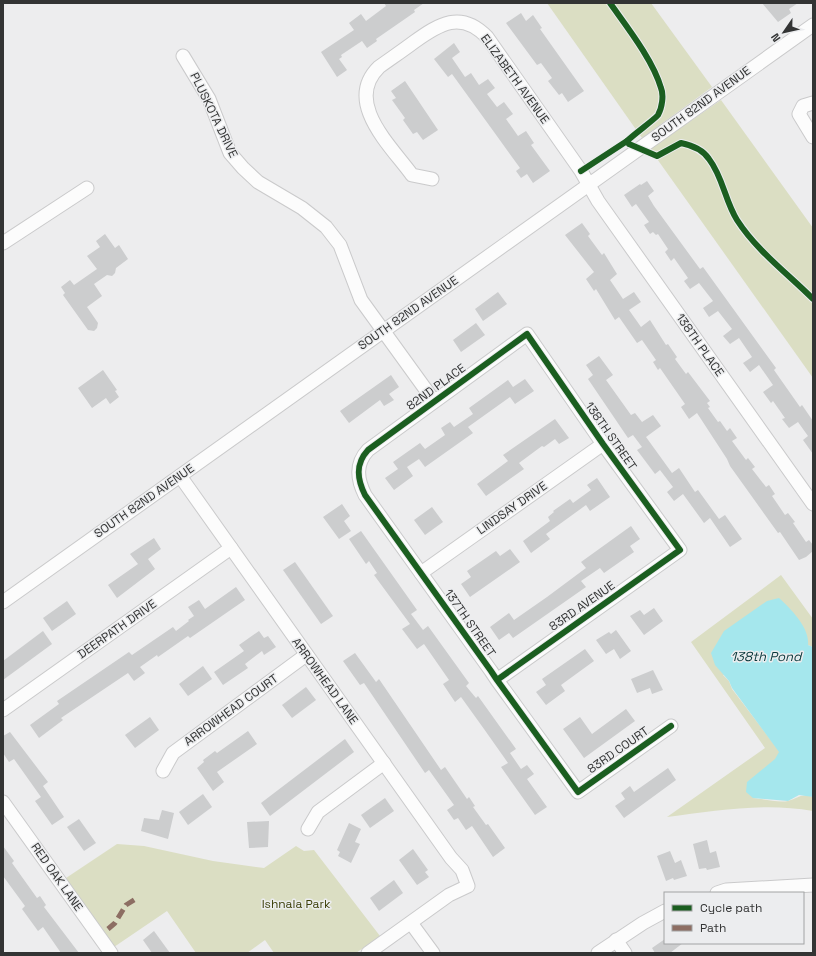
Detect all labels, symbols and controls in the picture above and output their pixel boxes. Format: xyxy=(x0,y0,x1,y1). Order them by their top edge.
north arrow xyxy=(764,12,804,52)
street label: ELIZABETH AVENUE xyxy=(477,31,553,127)
text: N xyxy=(768,31,784,45)
street label: SOUTH 82ND AVENUE xyxy=(648,62,754,145)
street label: PLUSKOTA DRIVE xyxy=(186,70,242,160)
street label: SOUTH 82ND AVENUE xyxy=(355,272,461,354)
street label: 138TH PLACE xyxy=(672,310,728,380)
street label: 82ND PLACE xyxy=(403,360,469,414)
street label: 138TH STREET xyxy=(582,399,640,473)
street label: SOUTH 82ND AVENUE xyxy=(91,460,197,542)
street label: LINDSAY DRIVE xyxy=(474,478,550,538)
street label: 83RD AVENUE xyxy=(546,577,618,635)
street label: 137TH STREET xyxy=(441,586,499,660)
street label: DEERPATH DRIVE xyxy=(74,596,160,662)
street label: ARROWHEAD LANE xyxy=(288,635,362,728)
water label: 138th Pond xyxy=(731,648,803,665)
street label: ARROWHEAD COURT xyxy=(181,670,281,750)
street label: 83RD COURT xyxy=(584,723,652,777)
street label: RED OAK LANE xyxy=(27,840,87,915)
legend xyxy=(664,892,804,944)
park label: Ishnala Park xyxy=(262,896,331,912)
text: Cycle path xyxy=(700,900,762,916)
text: Path xyxy=(700,920,726,936)

